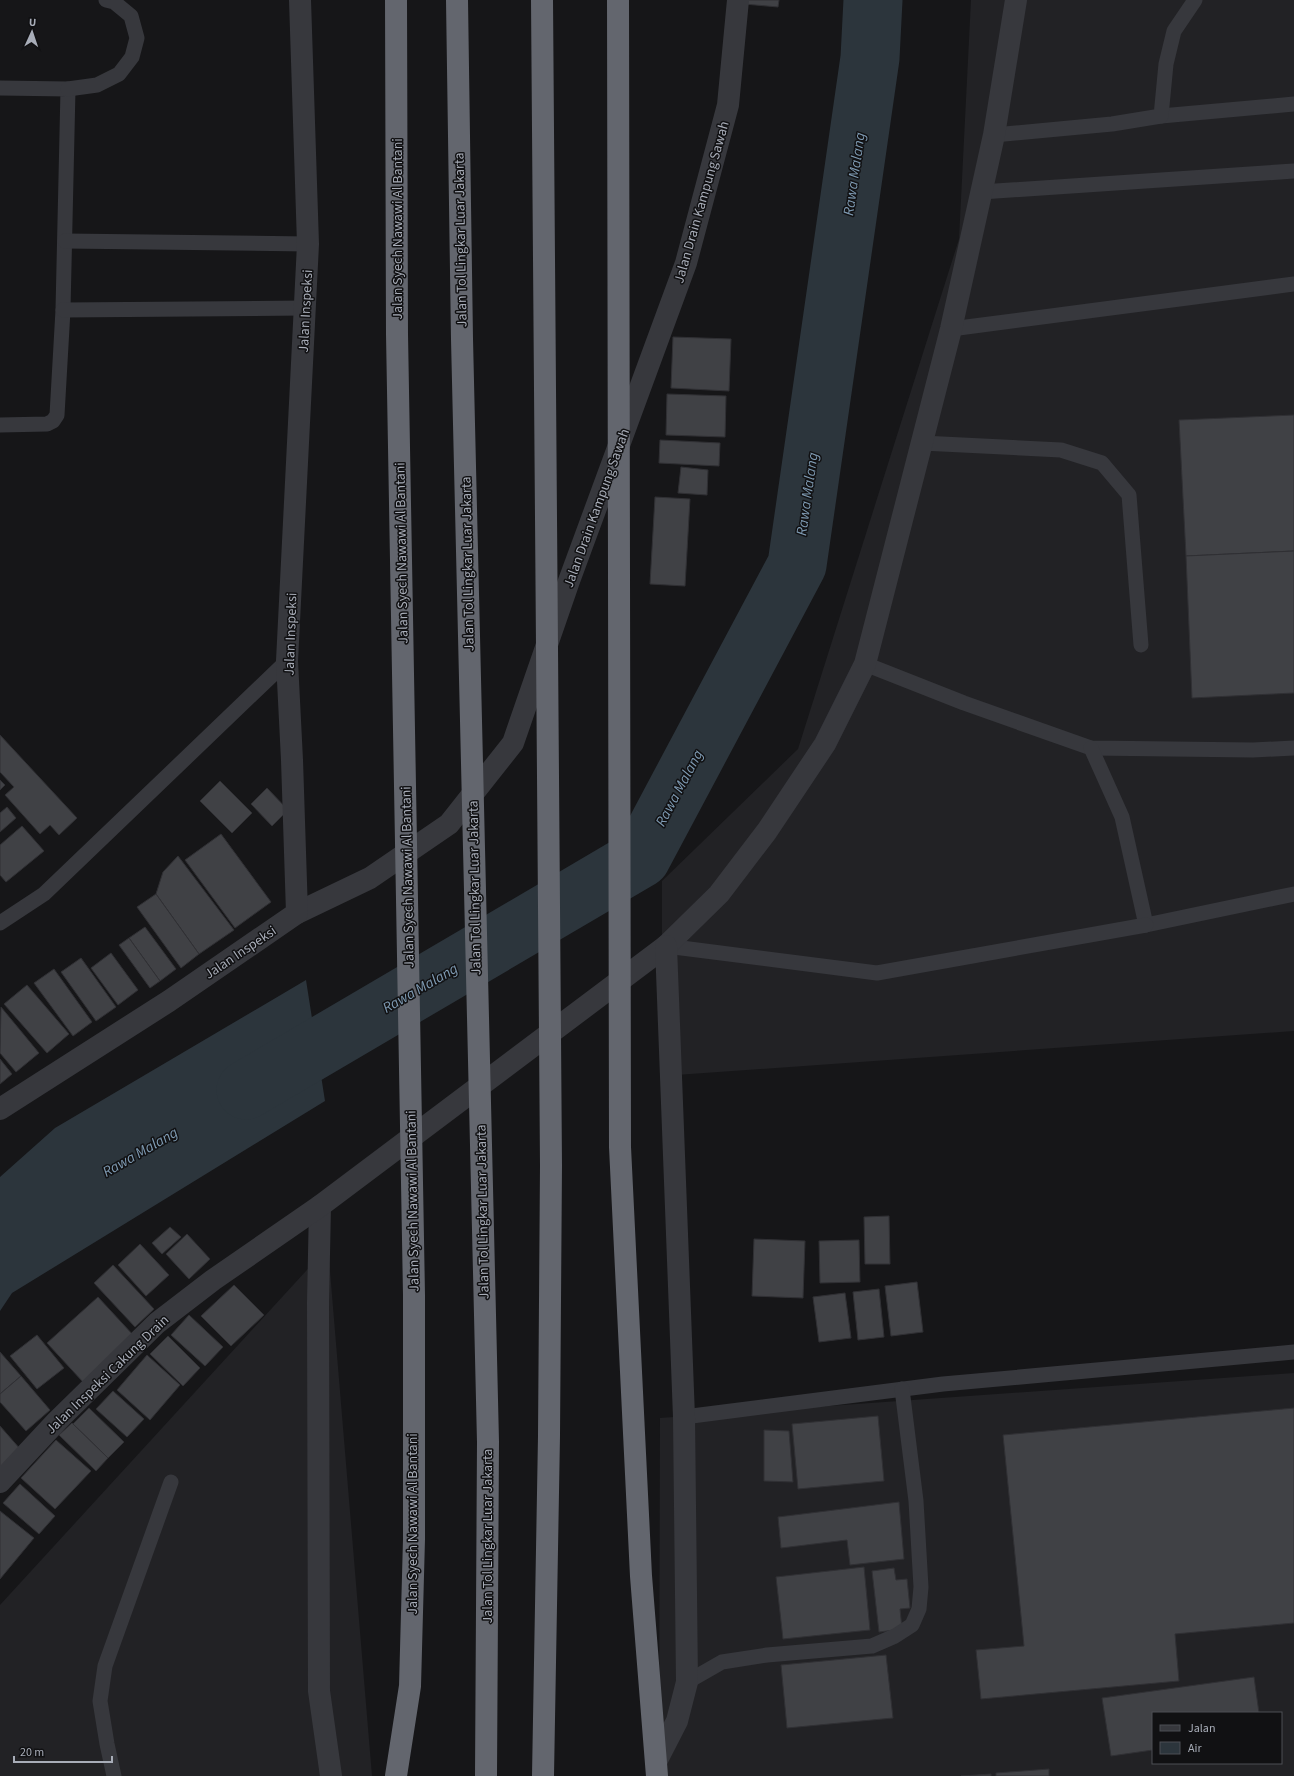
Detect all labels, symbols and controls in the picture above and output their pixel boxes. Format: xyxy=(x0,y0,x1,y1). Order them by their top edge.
north arrow xyxy=(12,12,52,52)
text: U xyxy=(28,15,37,30)
street label: Jalan Drain Kampung Sawah xyxy=(669,119,735,286)
water label: Rawa Malang xyxy=(838,131,871,217)
street label: Jalan Syech Nawawi Al Bantani xyxy=(388,138,408,320)
street label: Jalan Tol Lingkar Luar Jakarta xyxy=(449,152,473,328)
street label: Jalan Inspeksi xyxy=(294,269,318,353)
street label: Jalan Drain Kampung Sawah xyxy=(559,426,635,591)
water label: Rawa Malang xyxy=(791,451,824,537)
street label: Jalan Syech Nawawi Al Bantani xyxy=(390,462,414,644)
street label: Jalan Tol Lingkar Luar Jakarta xyxy=(456,476,480,652)
street label: Jalan Inspeksi xyxy=(280,592,302,676)
water label: Rawa Malang xyxy=(650,746,708,830)
street label: Jalan Syech Nawawi Al Bantani xyxy=(396,786,420,968)
street label: Jalan Tol Lingkar Luar Jakarta xyxy=(463,800,487,976)
street label: Jalan Inspeksi xyxy=(201,921,281,984)
water label: Rawa Malang xyxy=(379,958,462,1019)
street label: Jalan Syech Nawawi Al Bantani xyxy=(401,1110,425,1292)
water label: Rawa Malang xyxy=(99,1122,182,1183)
street label: Jalan Tol Lingkar Luar Jakarta xyxy=(471,1124,495,1300)
street label: Jalan Inspeksi Cakung Drain xyxy=(42,1311,174,1439)
street label: Jalan Syech Nawawi Al Bantani xyxy=(403,1433,423,1615)
street label: Jalan Tol Lingkar Luar Jakarta xyxy=(478,1449,498,1623)
legend xyxy=(1152,1712,1282,1764)
text: Jalan xyxy=(1188,1720,1215,1737)
scale bar xyxy=(14,1738,112,1764)
text: Air xyxy=(1188,1740,1202,1757)
text: 20 m xyxy=(20,1744,44,1761)

